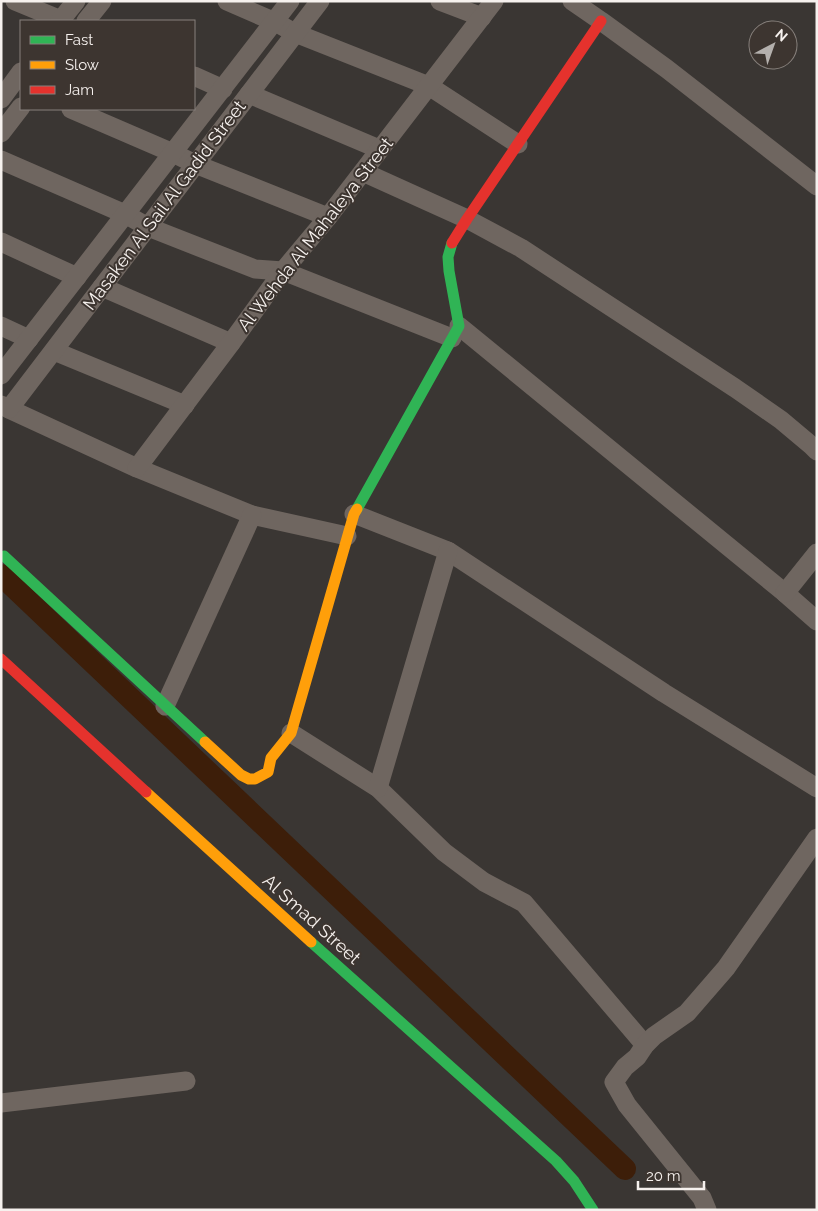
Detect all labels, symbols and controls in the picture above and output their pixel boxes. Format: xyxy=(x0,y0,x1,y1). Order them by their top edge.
legend xyxy=(20,20,195,110)
north arrow xyxy=(748,20,798,70)
text: N xyxy=(772,26,791,45)
text: Fast xyxy=(65,31,93,49)
text: Slow xyxy=(65,56,99,74)
text: Jam xyxy=(65,81,94,99)
street label: Masaken Al Sail Al Gadid Street xyxy=(78,96,250,314)
street label: Al Wehda Al Mahaleya Street xyxy=(233,133,397,335)
street label: Al Smad Street xyxy=(259,870,365,968)
scale bar xyxy=(638,1158,704,1190)
text: 20 m xyxy=(646,1167,681,1185)

